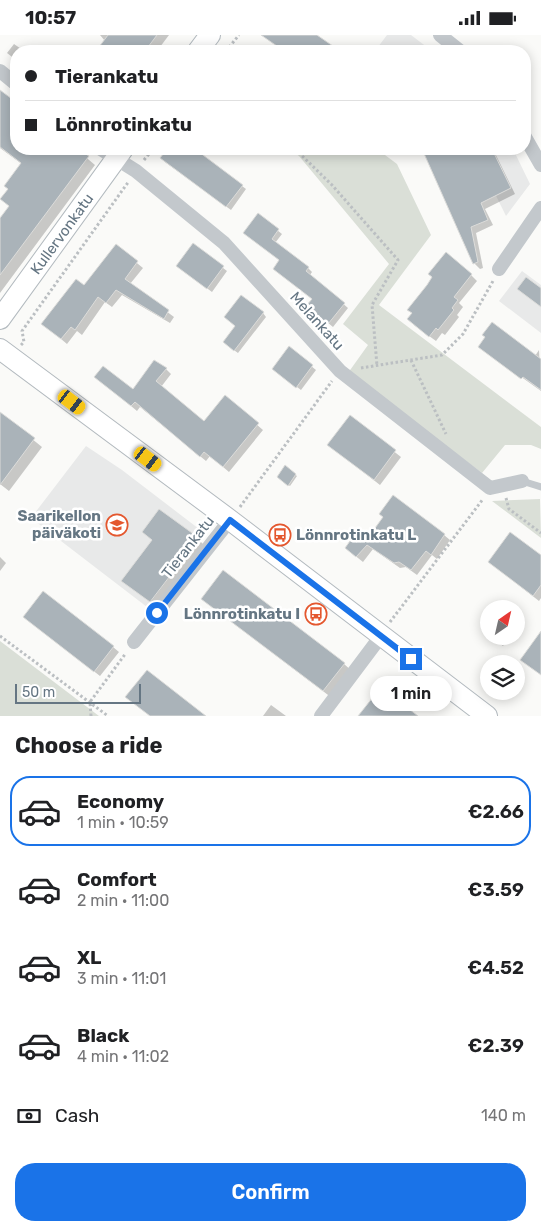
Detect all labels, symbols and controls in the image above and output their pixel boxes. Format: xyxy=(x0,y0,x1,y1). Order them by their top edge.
text: 10:57 xyxy=(25,6,76,29)
text: Tierankatu xyxy=(55,65,159,88)
text: Lönnrotinkatu xyxy=(55,113,192,136)
street label: Kullervonkatu xyxy=(27,190,97,278)
street label: Melankatu xyxy=(286,288,348,354)
car xyxy=(55,387,88,417)
car xyxy=(131,444,164,474)
place label: Saarikellon päiväkoti xyxy=(18,507,101,542)
street label: Tierankatu xyxy=(158,512,218,582)
school or university icon: Saarikellon päiväkoti xyxy=(105,513,129,537)
bus stop icon: Lönnrotinkatu L xyxy=(268,523,292,547)
place label: Lönnrotinkatu L xyxy=(296,526,416,544)
north arrow xyxy=(480,600,525,645)
map controls xyxy=(480,600,525,700)
route start xyxy=(146,602,168,624)
bus stop icon: Lönnrotinkatu I xyxy=(304,602,328,626)
place label: Lönnrotinkatu I xyxy=(184,605,300,623)
route end xyxy=(400,648,422,670)
button: layers xyxy=(480,655,525,700)
callout: 1 min xyxy=(370,677,452,711)
scale bar xyxy=(15,681,141,704)
text: 50 m xyxy=(22,684,55,701)
text: 1 min xyxy=(391,684,431,703)
text: Choose a ride xyxy=(15,732,162,759)
icon: car xyxy=(17,789,62,834)
text: Economy xyxy=(77,790,164,813)
text: €2.66 xyxy=(468,800,524,823)
text: 1 min · 10:59 xyxy=(77,813,169,832)
icon: car xyxy=(17,867,62,912)
text: Comfort xyxy=(77,868,157,891)
text: €3.59 xyxy=(468,878,524,901)
text: 2 min · 11:00 xyxy=(77,891,169,910)
icon: car xyxy=(17,945,62,990)
text: XL xyxy=(77,946,101,969)
text: €4.52 xyxy=(467,956,524,979)
text: 3 min · 11:01 xyxy=(77,969,166,988)
icon: car xyxy=(17,1023,62,1068)
text: Black xyxy=(77,1024,129,1047)
text: €2.39 xyxy=(468,1034,524,1057)
text: 4 min · 11:02 xyxy=(77,1047,169,1066)
icon: cash xyxy=(15,1102,43,1130)
text: Cash xyxy=(55,1104,99,1127)
text: 140 m xyxy=(481,1106,526,1125)
button: Confirm xyxy=(15,1163,526,1221)

